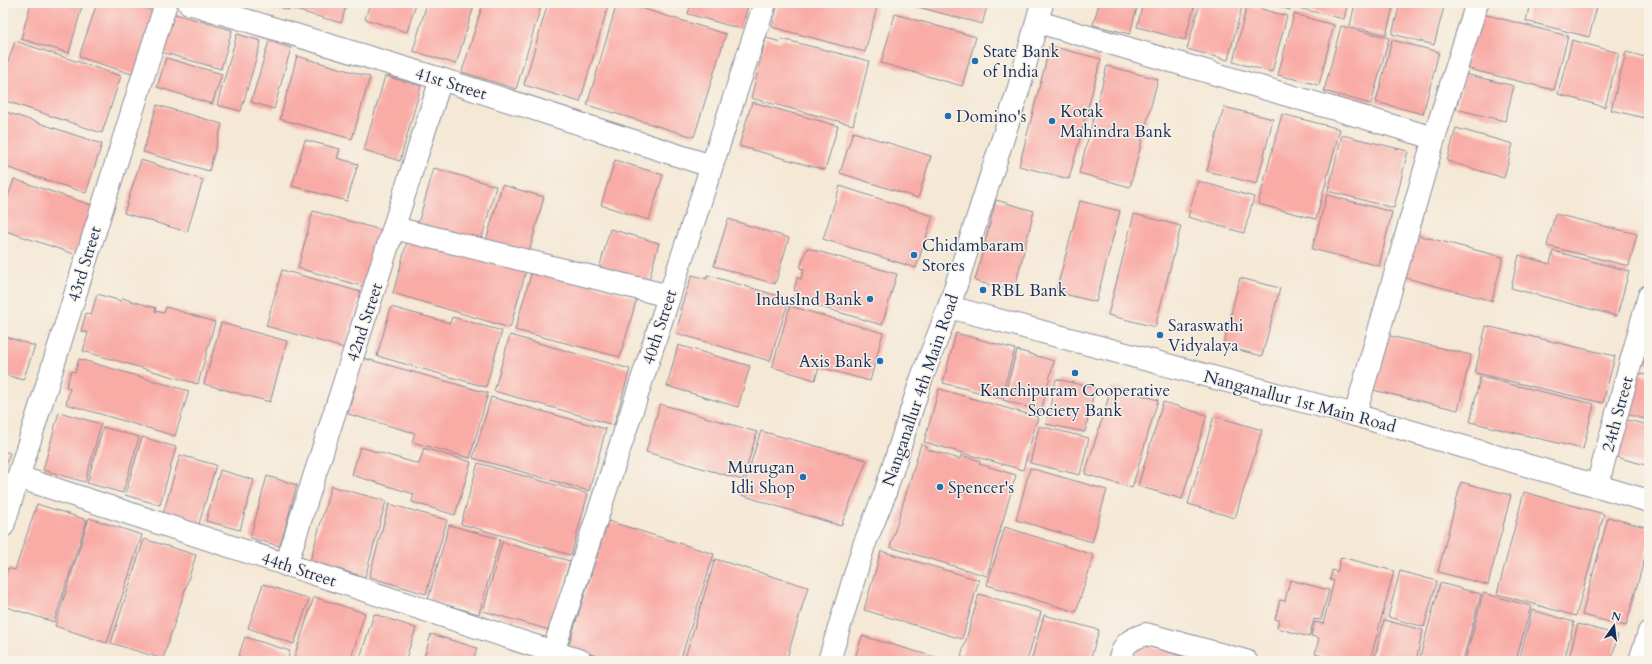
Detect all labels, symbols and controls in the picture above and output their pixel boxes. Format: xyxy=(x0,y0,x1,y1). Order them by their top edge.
place label: State Bank of India xyxy=(983,40,1060,83)
marker: State Bank of India xyxy=(970,56,980,66)
street label: 41st Street xyxy=(412,62,490,105)
place label: Kotak Mahindra Bank xyxy=(1060,100,1173,143)
place label: Domino's xyxy=(956,105,1027,128)
marker: Domino's xyxy=(943,111,953,121)
marker: Kotak Mahindra Bank xyxy=(1047,116,1057,126)
street label: 43rd Street xyxy=(62,223,107,305)
place label: Chidambaram Stores xyxy=(922,234,1025,277)
marker: Chidambaram Stores xyxy=(909,250,919,260)
street label: 42nd Street xyxy=(341,279,388,365)
place label: RBL Bank xyxy=(991,279,1068,302)
marker: RBL Bank xyxy=(978,285,988,295)
street label: 40th Street xyxy=(637,286,683,368)
place label: IndusInd Bank xyxy=(756,288,863,311)
street label: Nanganallur 4th Main Road xyxy=(877,291,964,489)
marker: IndusInd Bank xyxy=(865,294,875,304)
place label: Saraswathi Vidyalaya xyxy=(1168,314,1244,357)
marker: Saraswathi Vidyalaya xyxy=(1155,330,1165,340)
place label: Axis Bank xyxy=(799,350,873,373)
marker: Axis Bank xyxy=(875,356,885,366)
street label: Nanganallur 1st Main Road xyxy=(1201,365,1399,438)
marker: Kanchipuram Cooperative Society Bank xyxy=(1070,368,1080,378)
street label: 24th Street xyxy=(1596,373,1639,455)
place label: Kanchipuram Cooperative Society Bank xyxy=(980,379,1170,422)
place label: Murugan Idli Shop xyxy=(728,456,795,499)
marker: Murugan Idli Shop xyxy=(798,472,808,482)
place label: Spencer's xyxy=(948,476,1014,499)
marker: Spencer's xyxy=(935,482,945,492)
street label: 44th Street xyxy=(258,547,340,593)
north arrow xyxy=(1594,606,1634,646)
text: N xyxy=(1610,608,1623,625)

